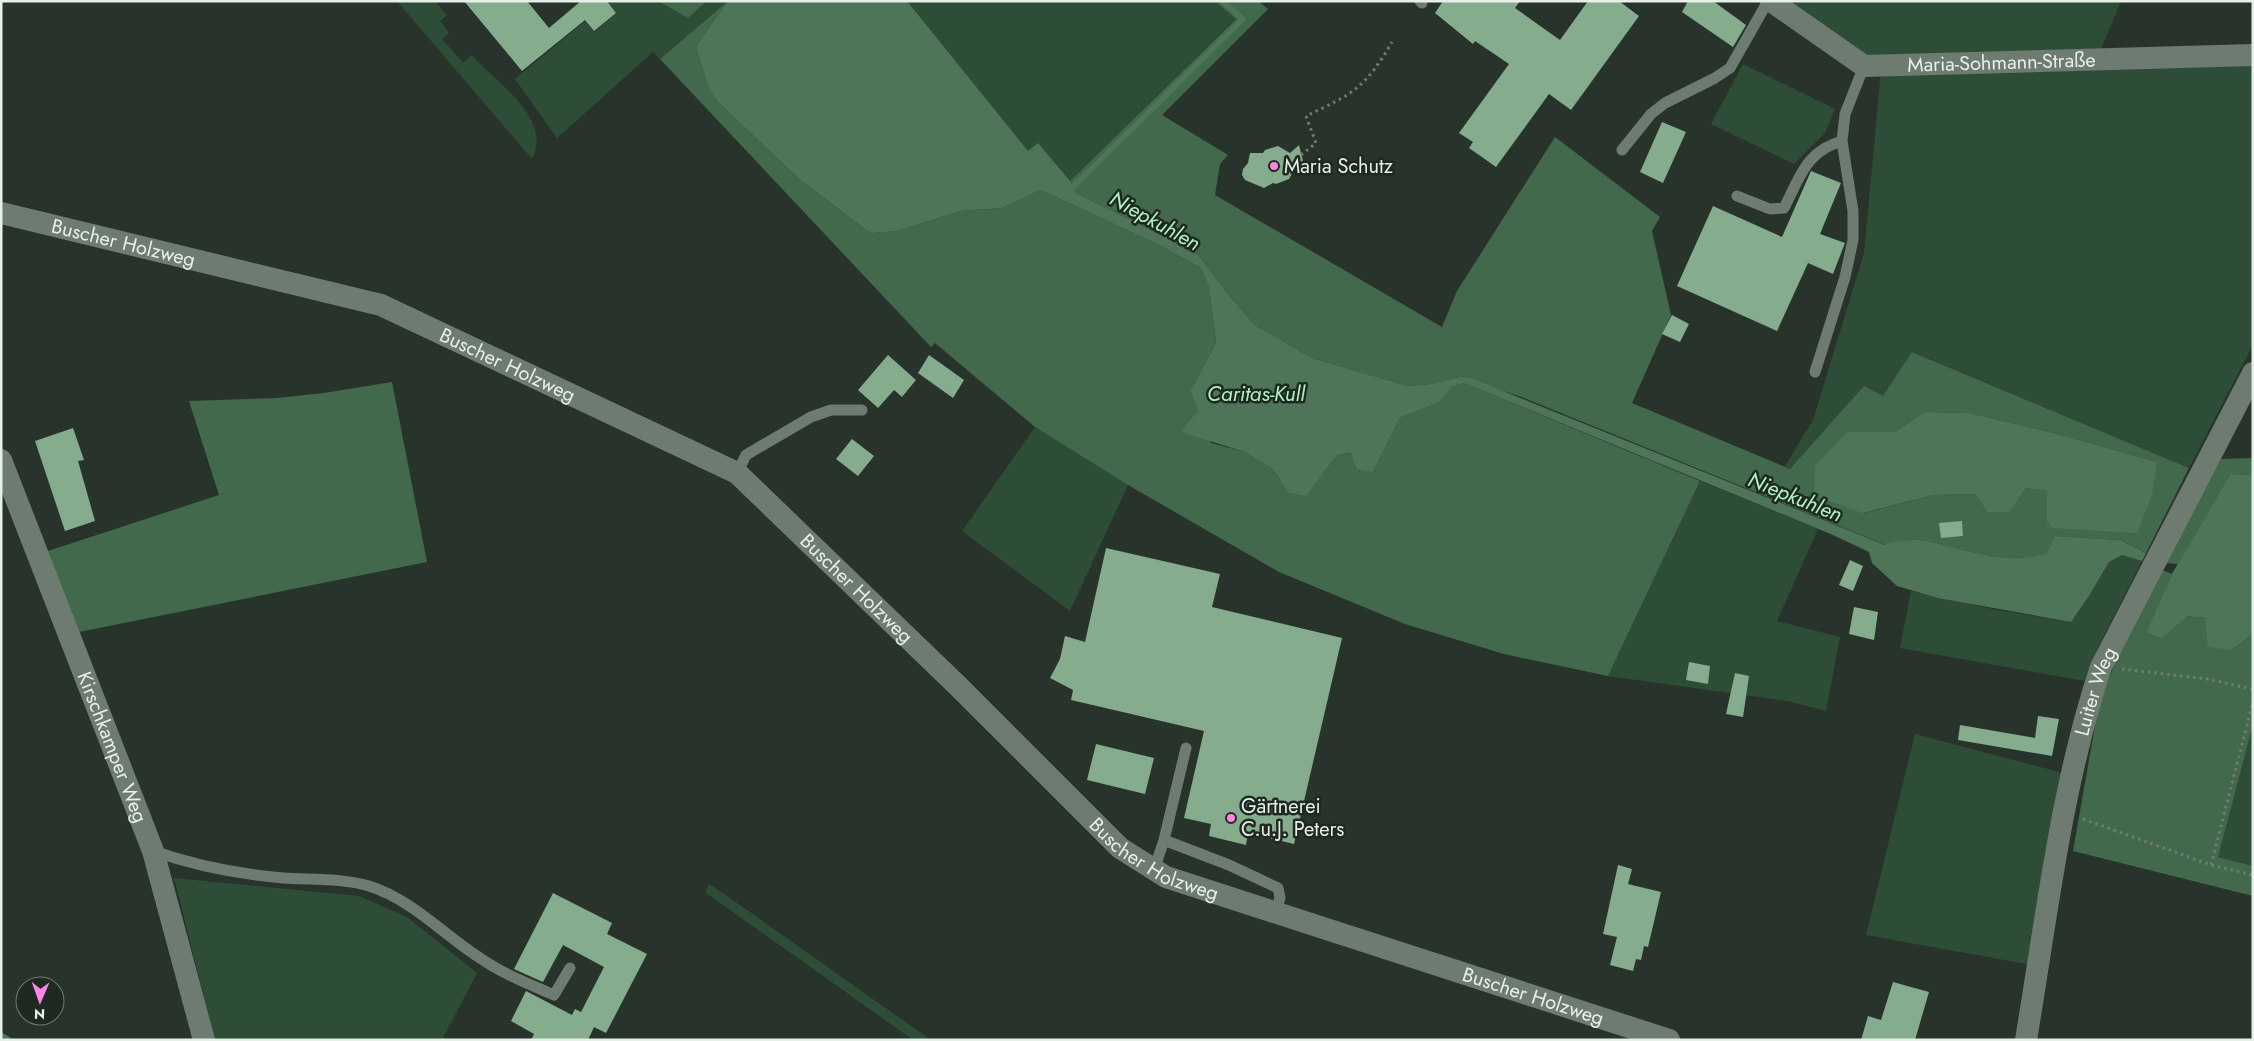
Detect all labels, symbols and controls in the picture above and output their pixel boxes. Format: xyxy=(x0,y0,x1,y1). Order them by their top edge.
street label: Maria-Sohmann-Straße xyxy=(1907,45,2096,79)
place label: Maria Schutz xyxy=(1284,152,1393,181)
marker: Maria Schutz xyxy=(1268,160,1280,172)
water label: Niepkuhlen xyxy=(1104,184,1206,258)
street label: Buscher Holzweg xyxy=(48,211,198,274)
street label: Buscher Holzweg xyxy=(435,320,580,409)
water label: Caritas-Kull xyxy=(1207,379,1306,409)
water label: Niepkuhlen xyxy=(1743,465,1847,529)
street label: Buscher Holzweg xyxy=(794,527,920,650)
street label: Luiter Weg xyxy=(2067,642,2124,739)
street label: Kirschkamper Weg xyxy=(70,667,155,827)
place label: Gärtnerei C.u.J. Peters xyxy=(1241,792,1344,844)
street label: Buscher Holzweg xyxy=(1083,811,1222,908)
marker: Gärtnerei C.u.J. Peters xyxy=(1225,812,1237,824)
street label: Buscher Holzweg xyxy=(1459,959,1608,1032)
north arrow xyxy=(15,976,65,1026)
text: N xyxy=(34,1004,45,1024)

